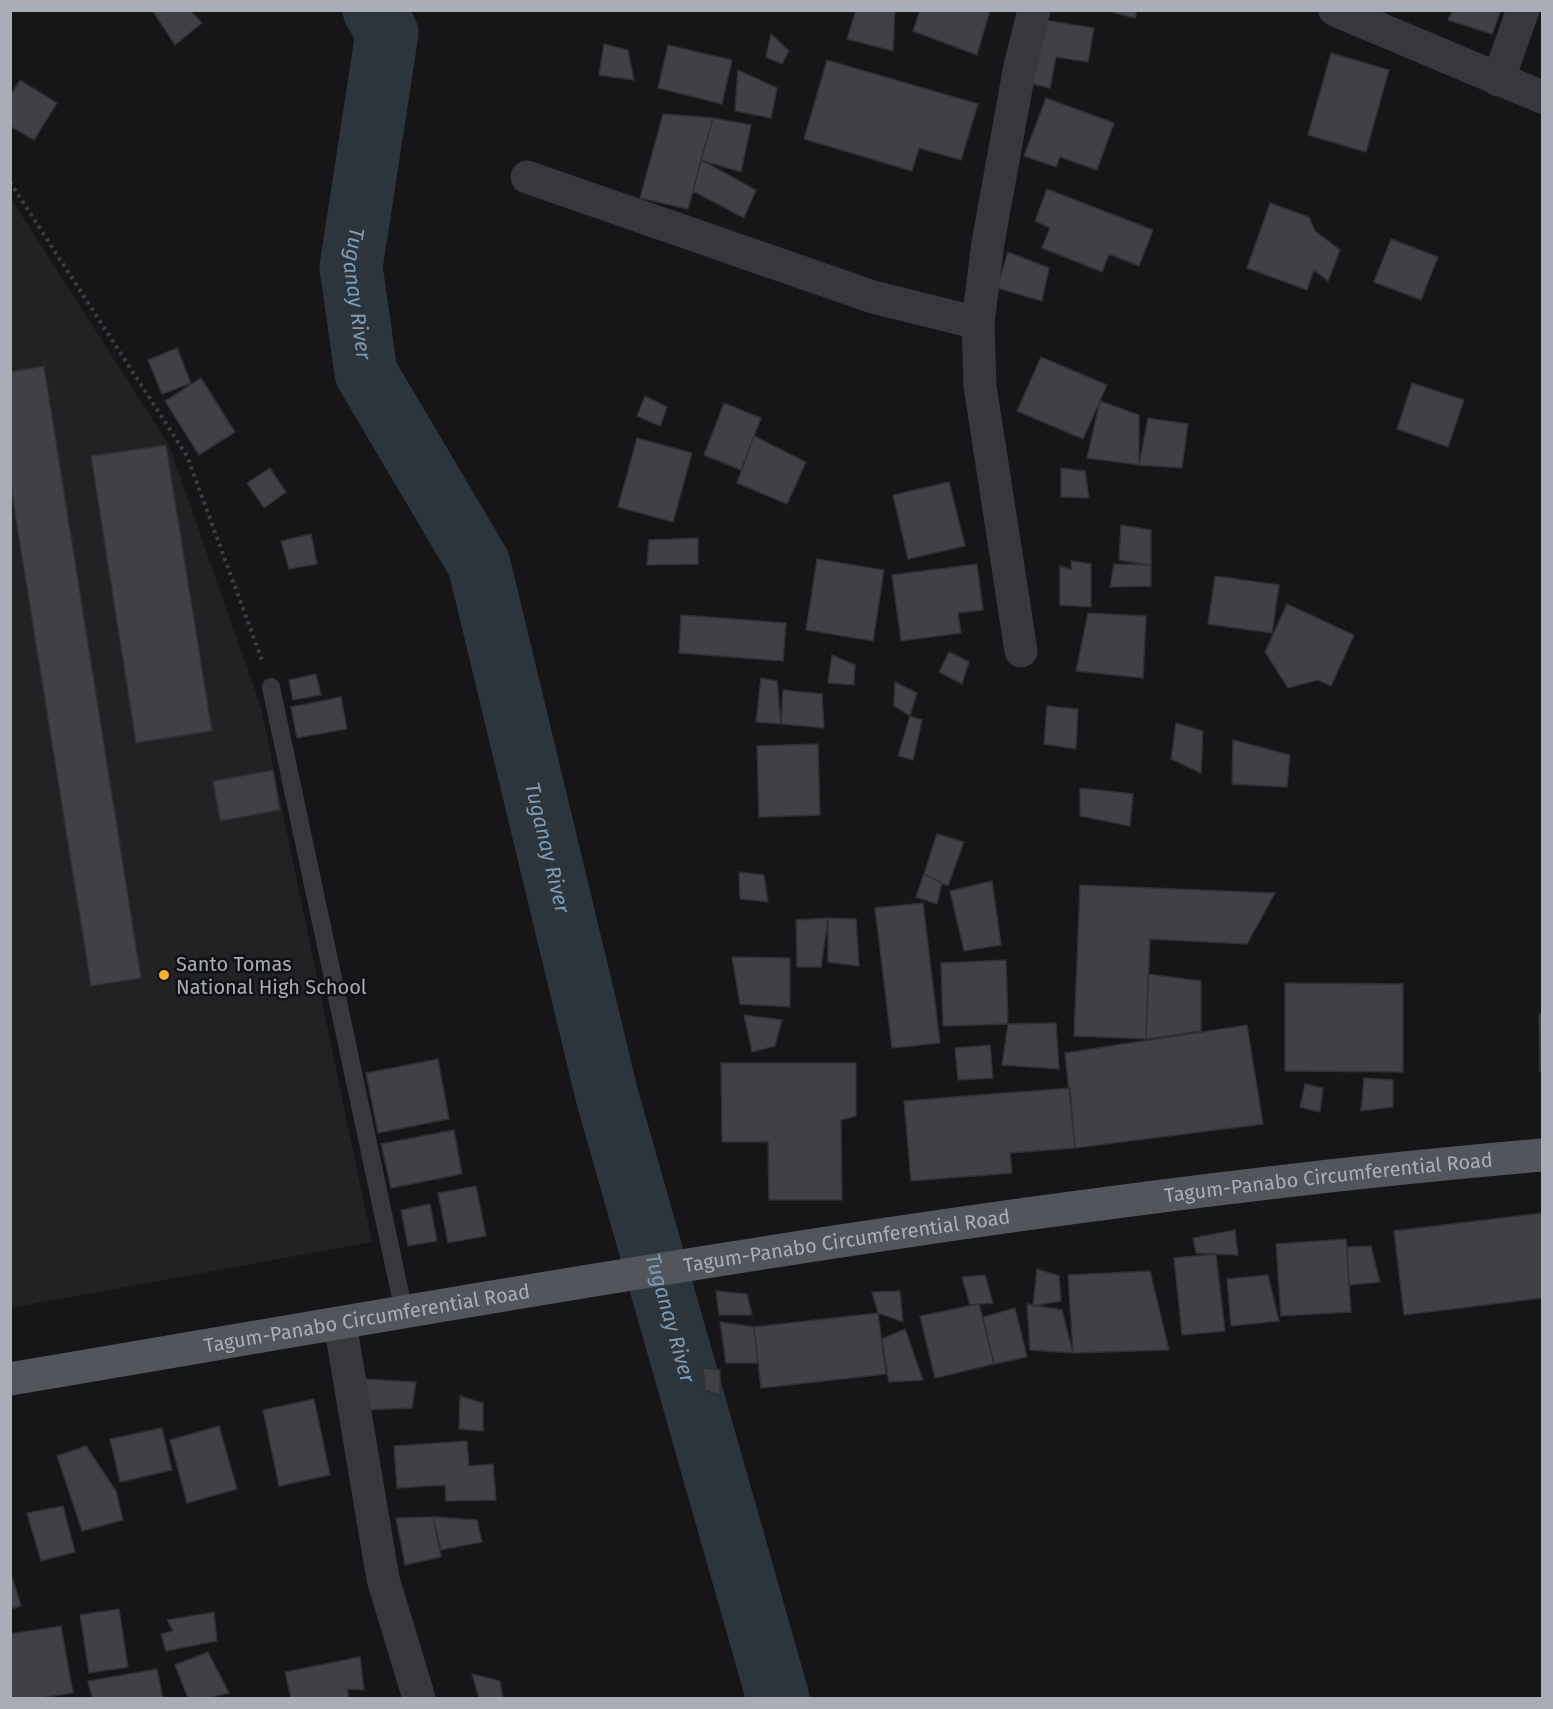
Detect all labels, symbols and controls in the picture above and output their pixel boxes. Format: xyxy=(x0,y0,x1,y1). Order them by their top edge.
water label: Tuganay River xyxy=(337,226,377,362)
water label: Tuganay River xyxy=(519,780,576,917)
place label: Santo Tomas National High School xyxy=(176,952,367,999)
marker: Santo Tomas National High School xyxy=(157,968,171,982)
street label: Tagum-Panabo Circumferential Road xyxy=(1163,1147,1494,1207)
street label: Tagum-Panabo Circumferential Road xyxy=(682,1204,1012,1277)
water label: Tuganay River xyxy=(639,1250,701,1387)
street label: Tagum-Panabo Circumferential Road xyxy=(202,1279,532,1358)

